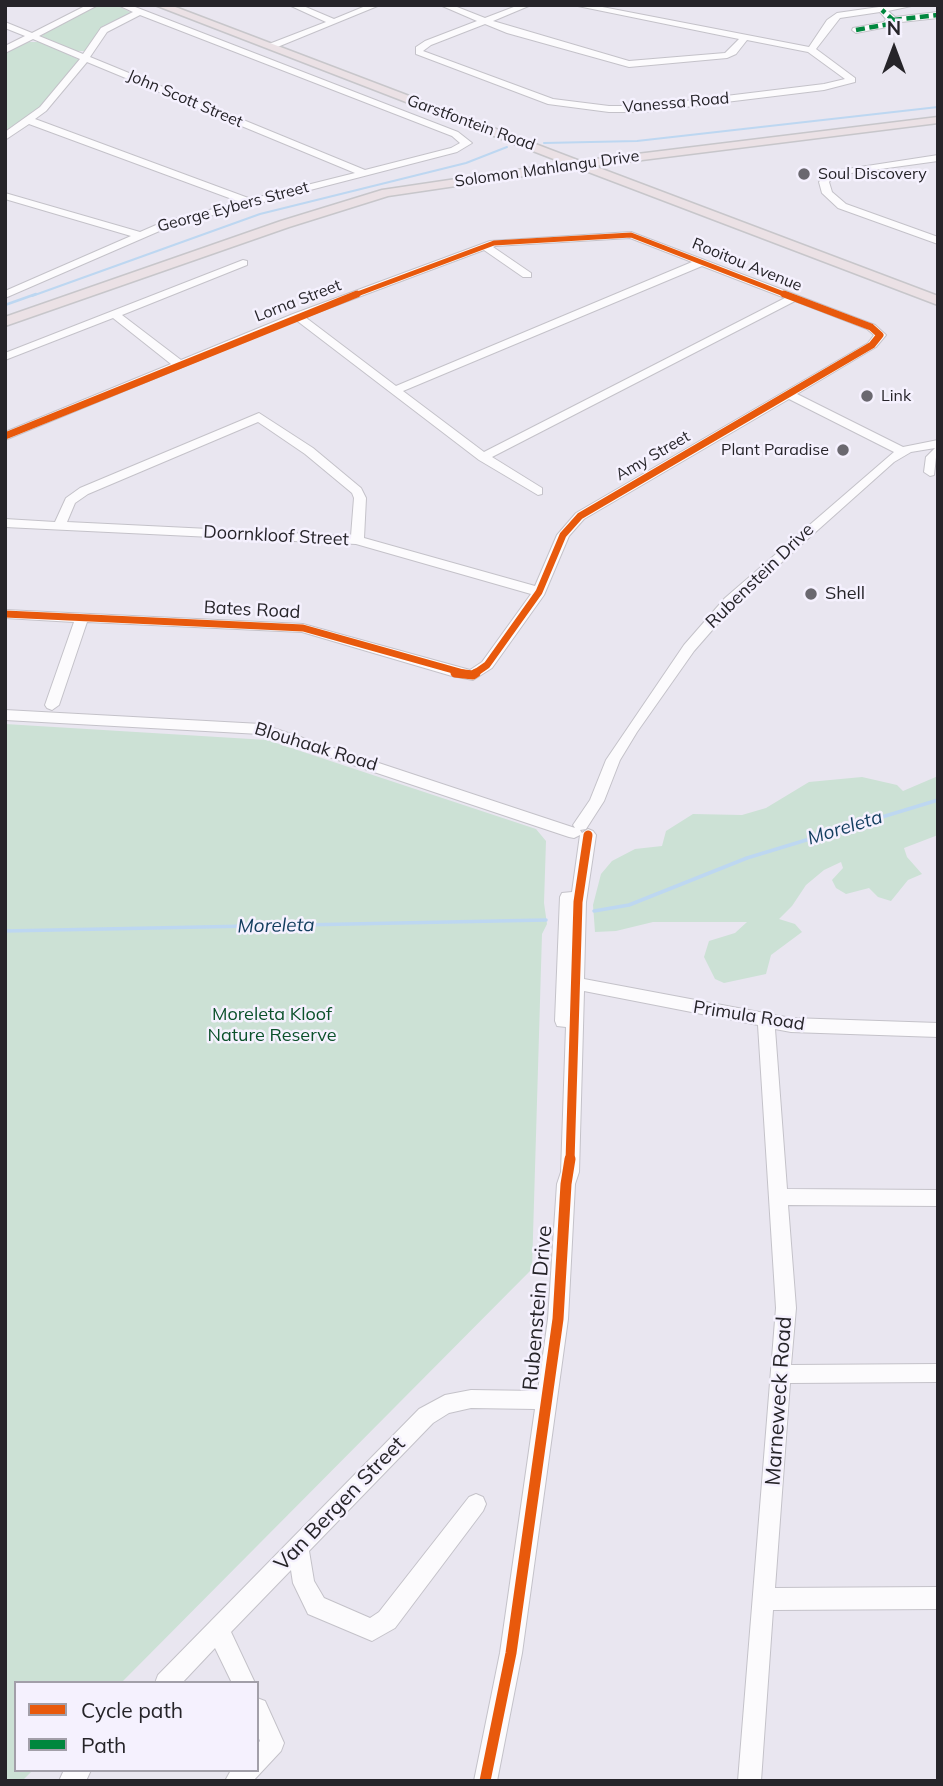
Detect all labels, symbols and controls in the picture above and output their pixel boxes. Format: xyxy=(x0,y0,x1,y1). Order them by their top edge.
north arrow xyxy=(859,14,929,84)
text: N xyxy=(887,16,901,40)
street label: John Scott Street xyxy=(124,66,246,132)
street label: Vanessa Road xyxy=(622,89,730,117)
street label: Garstfontein Road xyxy=(404,91,538,155)
street label: Solomon Mahlangu Drive xyxy=(454,147,640,191)
place label: Soul Discovery xyxy=(818,164,927,184)
marker: Soul Discovery xyxy=(796,166,812,182)
street label: George Eybers Street xyxy=(155,178,311,236)
street label: Rooitou Avenue xyxy=(689,234,805,296)
street label: Lorna Street xyxy=(252,276,344,326)
place label: Link xyxy=(881,386,911,406)
marker: Link xyxy=(859,388,875,404)
street label: Amy Street xyxy=(612,427,694,485)
place label: Plant Paradise xyxy=(721,440,829,460)
marker: Plant Paradise xyxy=(835,442,851,458)
street label: Rubenstein Drive xyxy=(701,519,819,633)
street label: Doornkloof Street xyxy=(203,521,349,551)
place label: Shell xyxy=(825,583,865,605)
marker: Shell xyxy=(803,586,819,602)
street label: Bates Road xyxy=(203,597,301,623)
street label: Blouhaak Road xyxy=(252,718,380,776)
water label: Moreleta xyxy=(805,806,885,850)
water label: Moreleta xyxy=(237,914,315,938)
street label: Primula Road xyxy=(692,997,806,1035)
park label: Moreleta Kloof Nature Reserve xyxy=(208,1004,336,1046)
street label: Rubenstein Drive xyxy=(518,1224,558,1392)
street label: Marneweck Road xyxy=(761,1316,797,1486)
street label: Van Bergen Street xyxy=(269,1432,411,1576)
legend xyxy=(14,1681,259,1772)
text: Cycle path xyxy=(81,1697,183,1723)
text: Path xyxy=(81,1732,126,1758)

